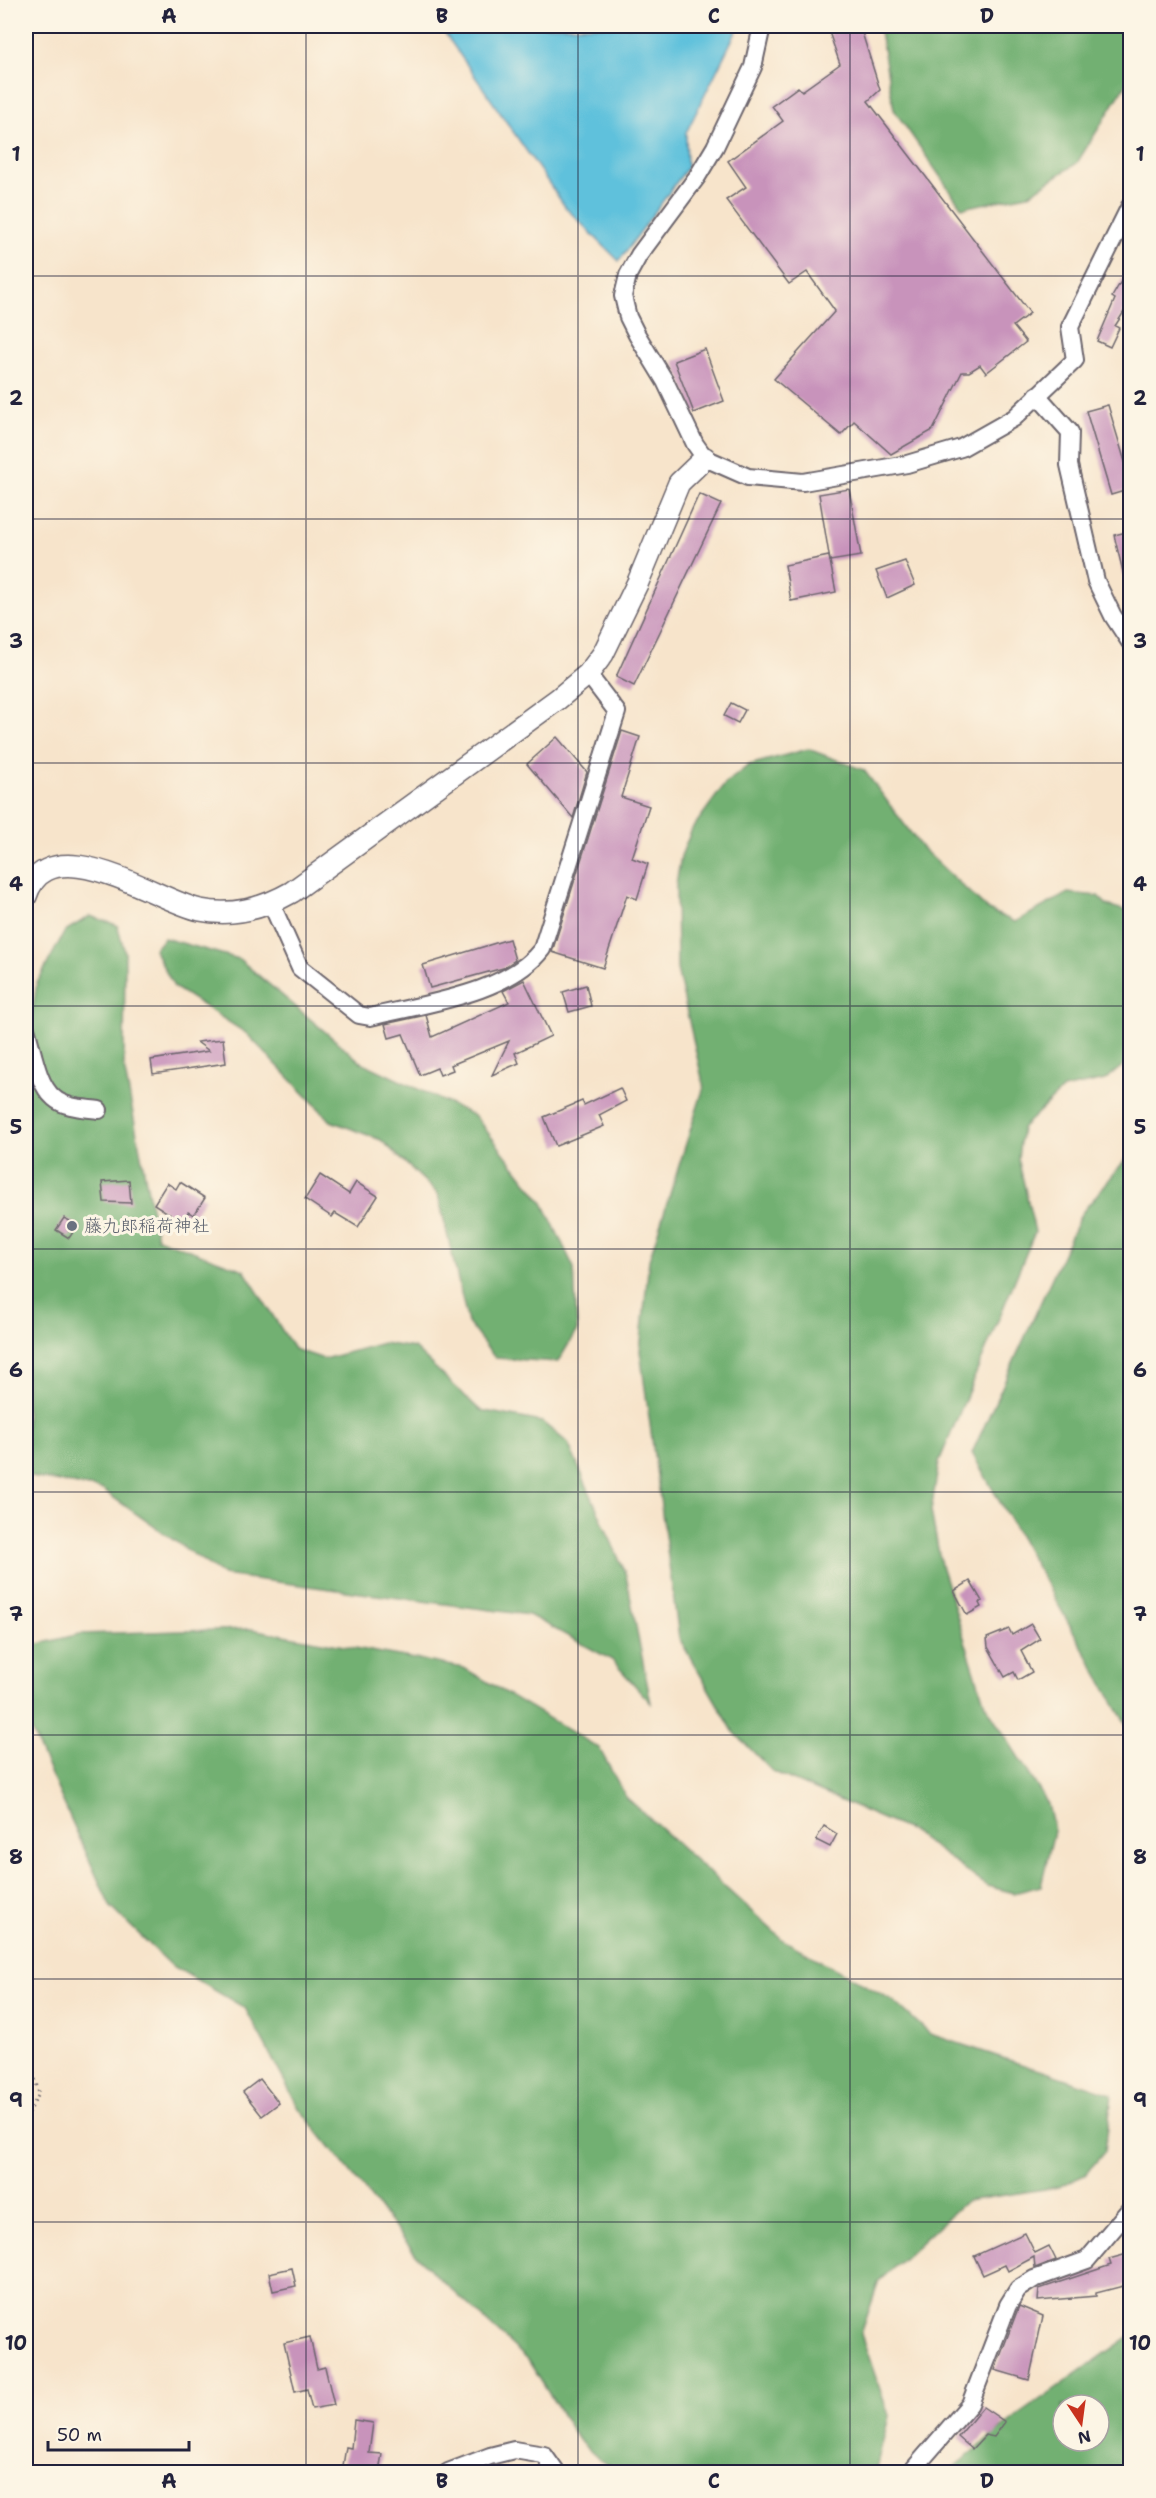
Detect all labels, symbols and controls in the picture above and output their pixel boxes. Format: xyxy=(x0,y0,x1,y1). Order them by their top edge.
text: A xyxy=(161,3,177,29)
text: B xyxy=(436,3,448,29)
text: C xyxy=(708,3,720,29)
text: D xyxy=(980,3,994,29)
text: 1 xyxy=(11,141,21,167)
text: 1 xyxy=(1135,141,1145,167)
text: 2 xyxy=(9,385,23,411)
text: 2 xyxy=(1133,385,1147,411)
text: 3 xyxy=(9,628,23,654)
text: 3 xyxy=(1133,628,1147,654)
text: 4 xyxy=(9,871,23,897)
text: 4 xyxy=(1133,871,1147,897)
text: 5 xyxy=(10,1114,22,1140)
text: 5 xyxy=(1134,1114,1146,1140)
place label: 藤九郎稲荷神社 xyxy=(84,1214,210,1238)
marker: 藤九郎稲荷神社 xyxy=(65,1219,79,1233)
text: 6 xyxy=(9,1357,23,1383)
text: 6 xyxy=(1133,1357,1147,1383)
text: 7 xyxy=(9,1601,23,1627)
text: 7 xyxy=(1133,1601,1147,1627)
text: 8 xyxy=(9,1844,23,1870)
text: 8 xyxy=(1133,1844,1147,1870)
text: 9 xyxy=(9,2087,23,2113)
text: 9 xyxy=(1133,2087,1147,2113)
text: 10 xyxy=(5,2330,27,2356)
text: 10 xyxy=(1129,2330,1151,2356)
north arrow xyxy=(1051,2393,1111,2453)
scale bar xyxy=(48,2414,189,2452)
text: 50 m xyxy=(57,2423,102,2447)
text: N xyxy=(1076,2425,1093,2449)
text: A xyxy=(161,2468,177,2494)
text: B xyxy=(436,2468,448,2494)
text: C xyxy=(708,2468,720,2494)
text: D xyxy=(980,2468,994,2494)

